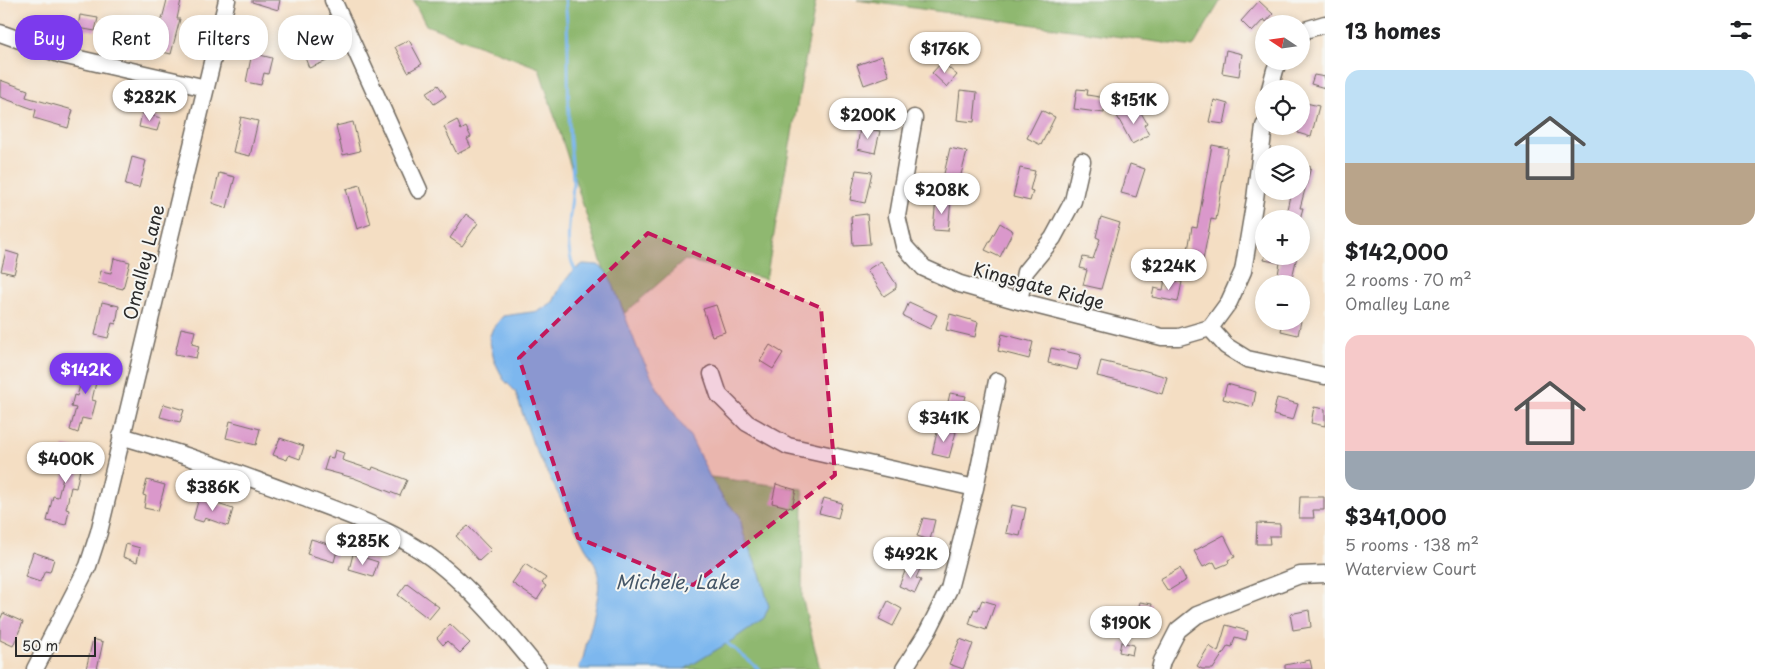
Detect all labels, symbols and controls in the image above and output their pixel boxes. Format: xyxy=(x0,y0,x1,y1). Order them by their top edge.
text: 13 homes xyxy=(1345,14,1441,46)
chip: Buy xyxy=(15,15,83,60)
chip: Rent xyxy=(93,15,169,60)
chip: Filters xyxy=(179,15,268,60)
chip: New xyxy=(278,15,352,60)
north arrow xyxy=(1255,15,1310,70)
map controls xyxy=(1255,15,1310,330)
icon: filters xyxy=(1727,16,1755,44)
pin: $176K xyxy=(910,32,980,74)
text: $176K xyxy=(921,36,969,60)
pin: $282K xyxy=(115,80,185,122)
button: locate xyxy=(1255,80,1310,135)
pin: $151K xyxy=(1099,82,1169,125)
text: $282K xyxy=(124,84,177,108)
text: $151K xyxy=(1111,87,1157,111)
pin: $200K xyxy=(833,98,903,140)
text: $200K xyxy=(840,102,896,126)
icon: home xyxy=(1505,103,1595,193)
button: layers xyxy=(1255,145,1310,200)
pin: $208K xyxy=(907,172,977,215)
text: $208K xyxy=(915,177,969,201)
street label: Omalley Lane xyxy=(116,201,170,323)
button: + xyxy=(1255,210,1310,265)
text: $142,000 xyxy=(1345,235,1448,267)
pin: $224K xyxy=(1134,248,1204,291)
text: $224K xyxy=(1142,253,1196,277)
street label: Kingsgate Ridge xyxy=(970,254,1108,316)
text: 2 rooms · 70 m² xyxy=(1345,267,1472,291)
button: − xyxy=(1255,275,1310,330)
text: Omalley Lane xyxy=(1345,291,1450,315)
pin: $142K xyxy=(51,352,121,395)
text: $142K xyxy=(61,357,111,381)
icon: home xyxy=(1505,368,1595,458)
pin: $341K xyxy=(909,400,979,443)
text: $341K xyxy=(919,405,969,429)
pin: $400K xyxy=(31,442,101,484)
text: $400K xyxy=(38,446,94,470)
pin: $386K xyxy=(178,470,248,512)
text: $386K xyxy=(186,474,240,498)
text: $341,000 xyxy=(1345,500,1447,532)
pin: $285K xyxy=(328,524,398,566)
text: $285K xyxy=(337,528,389,552)
text: 5 rooms · 138 m² xyxy=(1345,532,1479,556)
pin: $492K xyxy=(876,536,946,579)
text: $492K xyxy=(884,541,938,565)
text: Waterview Court xyxy=(1345,556,1476,580)
water label: Michele, Lake xyxy=(615,567,740,595)
pin: $190K xyxy=(1091,606,1161,648)
text: $190K xyxy=(1101,610,1151,634)
scale bar xyxy=(15,634,96,657)
text: 50 m xyxy=(22,635,58,656)

